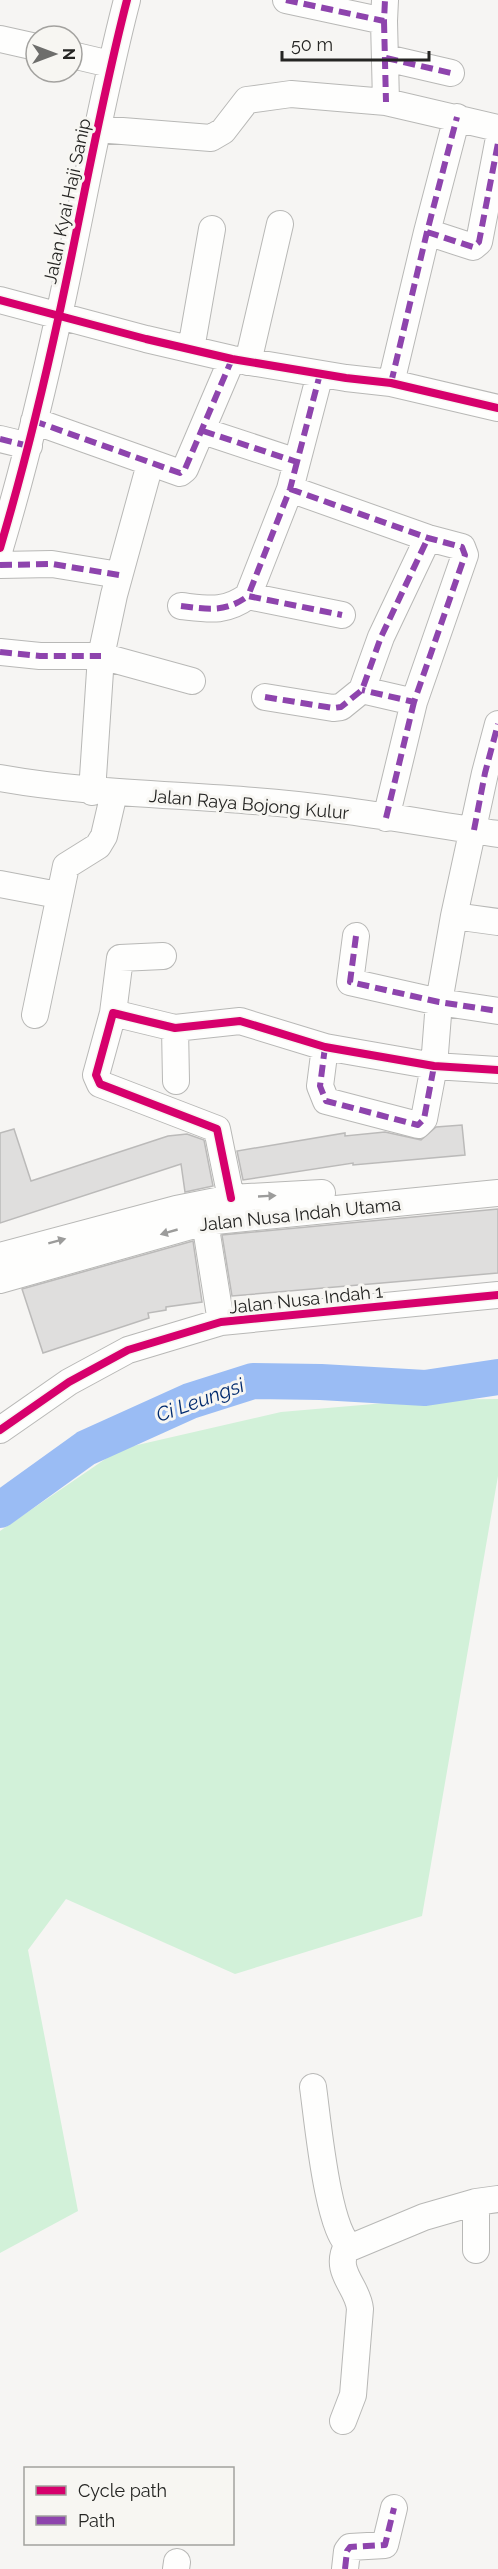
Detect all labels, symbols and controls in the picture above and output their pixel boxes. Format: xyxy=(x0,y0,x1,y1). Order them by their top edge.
north arrow xyxy=(24,24,84,84)
scale bar xyxy=(282,24,429,62)
text: 50 m xyxy=(291,34,333,55)
text: N xyxy=(59,48,78,60)
street label: Jalan Kyai Haji Sanip xyxy=(39,116,95,286)
street label: Jalan Raya Bojong Kulur xyxy=(148,785,351,823)
one-way arrow xyxy=(258,1192,277,1201)
street label: Jalan Nusa Indah Utama xyxy=(198,1193,402,1235)
one-way arrow xyxy=(160,1228,178,1237)
one-way arrow xyxy=(48,1236,66,1245)
street label: Jalan Nusa Indah 1 xyxy=(228,1280,384,1318)
water label: Ci Leungsi xyxy=(153,1373,248,1427)
legend xyxy=(24,2467,234,2545)
text: Cycle path xyxy=(78,2480,167,2501)
text: Path xyxy=(78,2510,115,2531)

